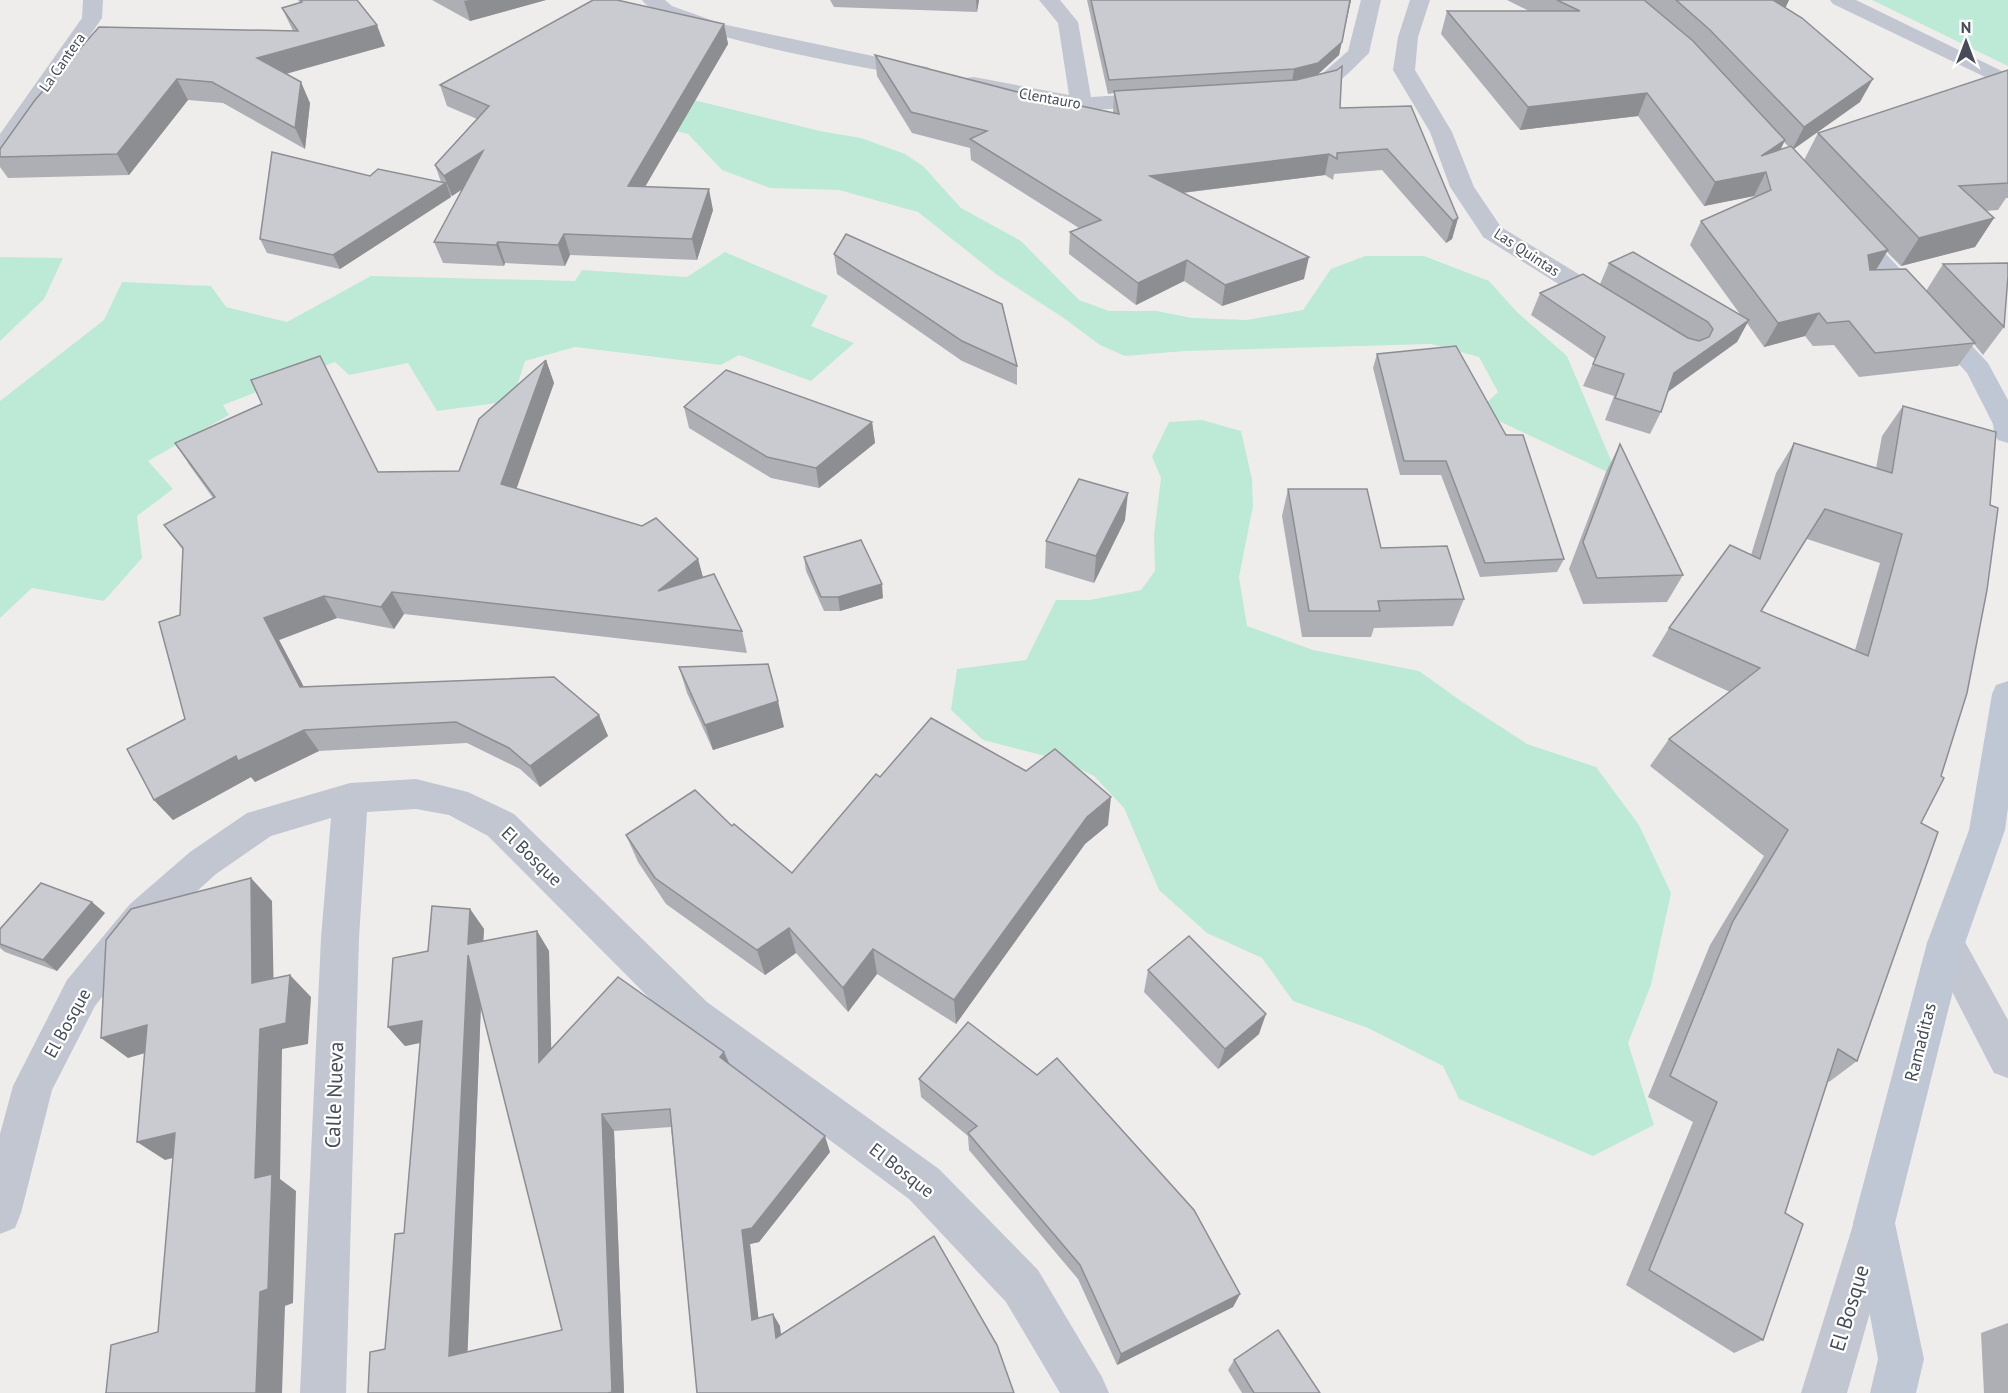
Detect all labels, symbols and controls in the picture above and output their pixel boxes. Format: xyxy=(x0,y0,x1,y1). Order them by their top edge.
north arrow xyxy=(1936,12,1996,72)
text: N xyxy=(1961,17,1971,37)
street label: La Cantera xyxy=(35,29,89,95)
street label: Clentauro xyxy=(1018,83,1082,113)
street label: Las Quintas xyxy=(1491,224,1563,280)
street label: El Bosque xyxy=(497,821,567,891)
street label: El Bosque xyxy=(39,984,95,1062)
street label: Ramaditas xyxy=(1899,1000,1941,1084)
street label: Calle Nueva xyxy=(319,1041,349,1149)
street label: El Bosque xyxy=(865,1138,939,1202)
street label: El Bosque xyxy=(1823,1262,1875,1354)

